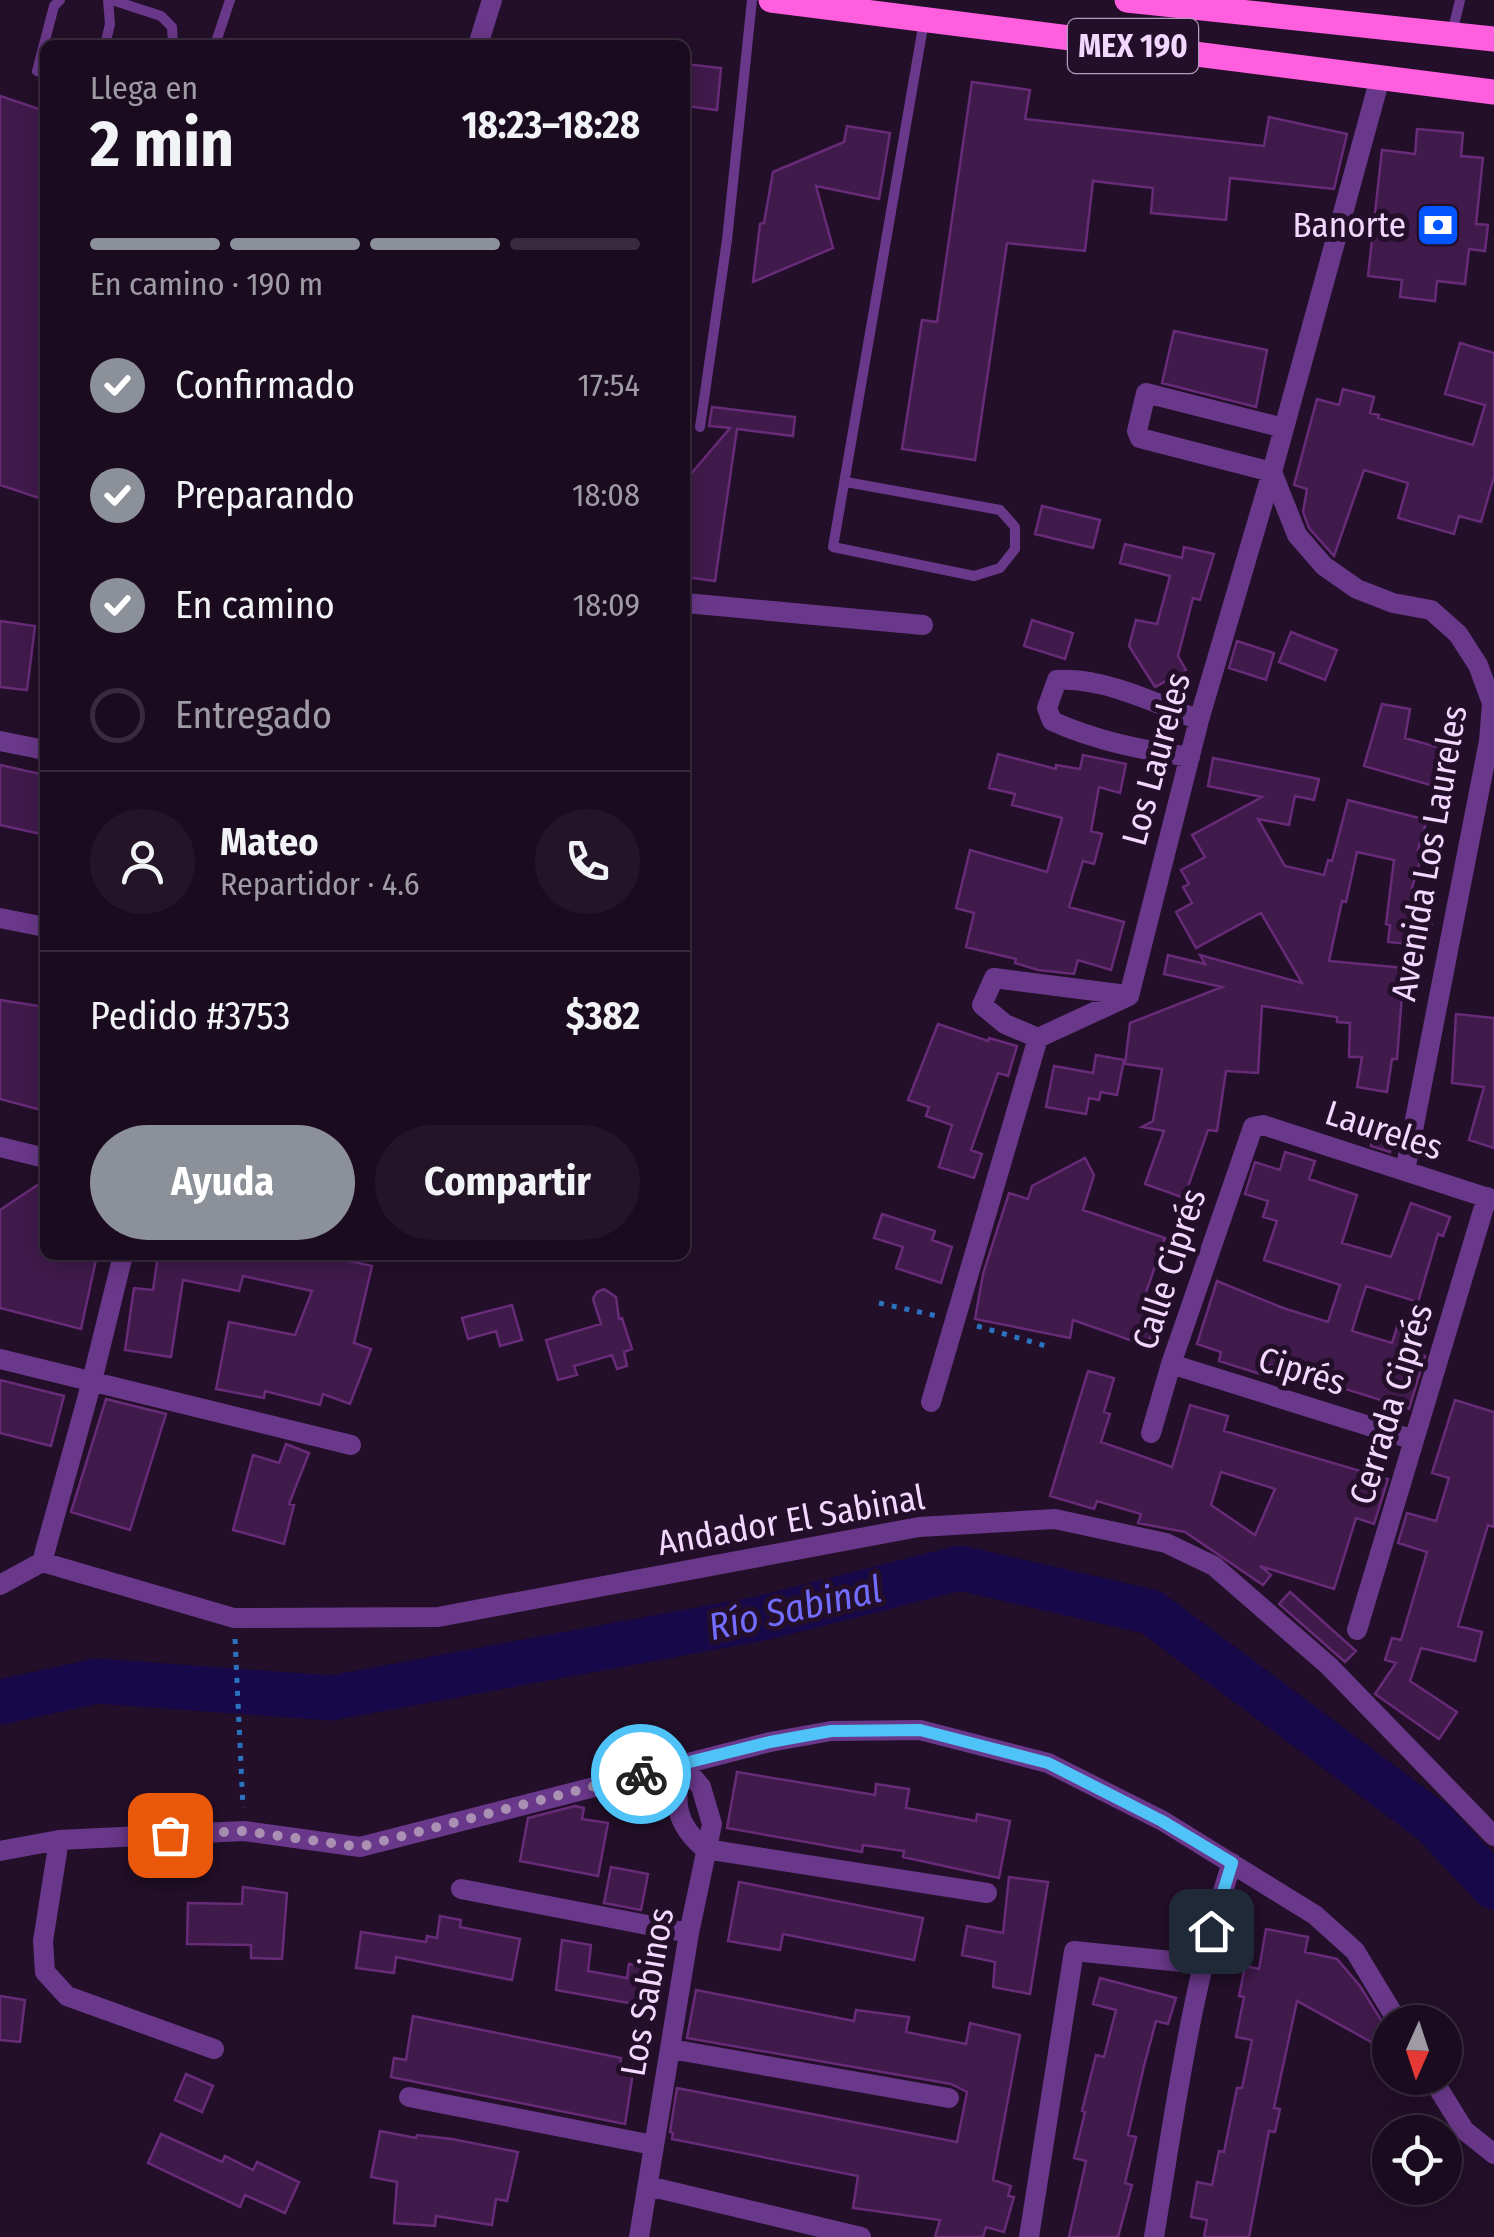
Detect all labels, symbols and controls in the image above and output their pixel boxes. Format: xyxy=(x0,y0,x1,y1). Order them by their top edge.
road number: MEX 190 xyxy=(1068,19,1198,73)
text: Llega en xyxy=(90,69,198,107)
text: 18:23–18:28 xyxy=(462,102,640,148)
text: 2 min xyxy=(90,105,234,183)
bank icon: Banorte xyxy=(1415,202,1461,248)
place label: Banorte xyxy=(1292,204,1406,246)
text: En camino · 190 m xyxy=(90,265,323,303)
icon: check xyxy=(90,358,145,413)
text: Confirmado xyxy=(175,362,355,408)
text: 17:54 xyxy=(577,366,640,404)
icon: check xyxy=(90,468,145,523)
text: Preparando xyxy=(175,472,355,518)
text: 18:08 xyxy=(572,476,640,514)
icon: check xyxy=(90,578,145,633)
text: En camino xyxy=(175,582,335,628)
text: 18:09 xyxy=(573,586,640,624)
street label: Los Laureles xyxy=(1113,668,1199,850)
text: Entregado xyxy=(175,692,332,738)
street label: Avenida Los Laureles xyxy=(1382,702,1476,1004)
button: person xyxy=(90,809,195,914)
button: phone xyxy=(535,809,640,914)
text: Mateo xyxy=(220,819,319,865)
text: Repartidor · 4.6 xyxy=(220,865,420,903)
text: Pedido #3753 xyxy=(90,993,291,1039)
text: $382 xyxy=(566,993,640,1039)
street label: Laureles xyxy=(1320,1091,1448,1169)
button: Ayuda xyxy=(90,1125,355,1240)
button: Compartir xyxy=(375,1125,640,1240)
street label: Calle Ciprés xyxy=(1123,1183,1215,1355)
street label: Cerrada Ciprés xyxy=(1341,1299,1441,1509)
street label: Ciprés xyxy=(1253,1338,1351,1404)
street label: Andador El Sabinal xyxy=(654,1476,928,1564)
water label: Río Sabinal xyxy=(704,1566,886,1650)
courier xyxy=(591,1724,691,1824)
icon: bike xyxy=(614,1747,669,1802)
pin xyxy=(128,1793,213,1878)
icon: bag xyxy=(143,1808,198,1863)
pin xyxy=(1169,1889,1254,1974)
icon: home xyxy=(1184,1904,1239,1959)
street label: Los Sabinos xyxy=(612,1905,682,2079)
north arrow xyxy=(1372,2005,1462,2095)
map controls xyxy=(1372,2005,1462,2205)
button: locate xyxy=(1372,2115,1462,2205)

